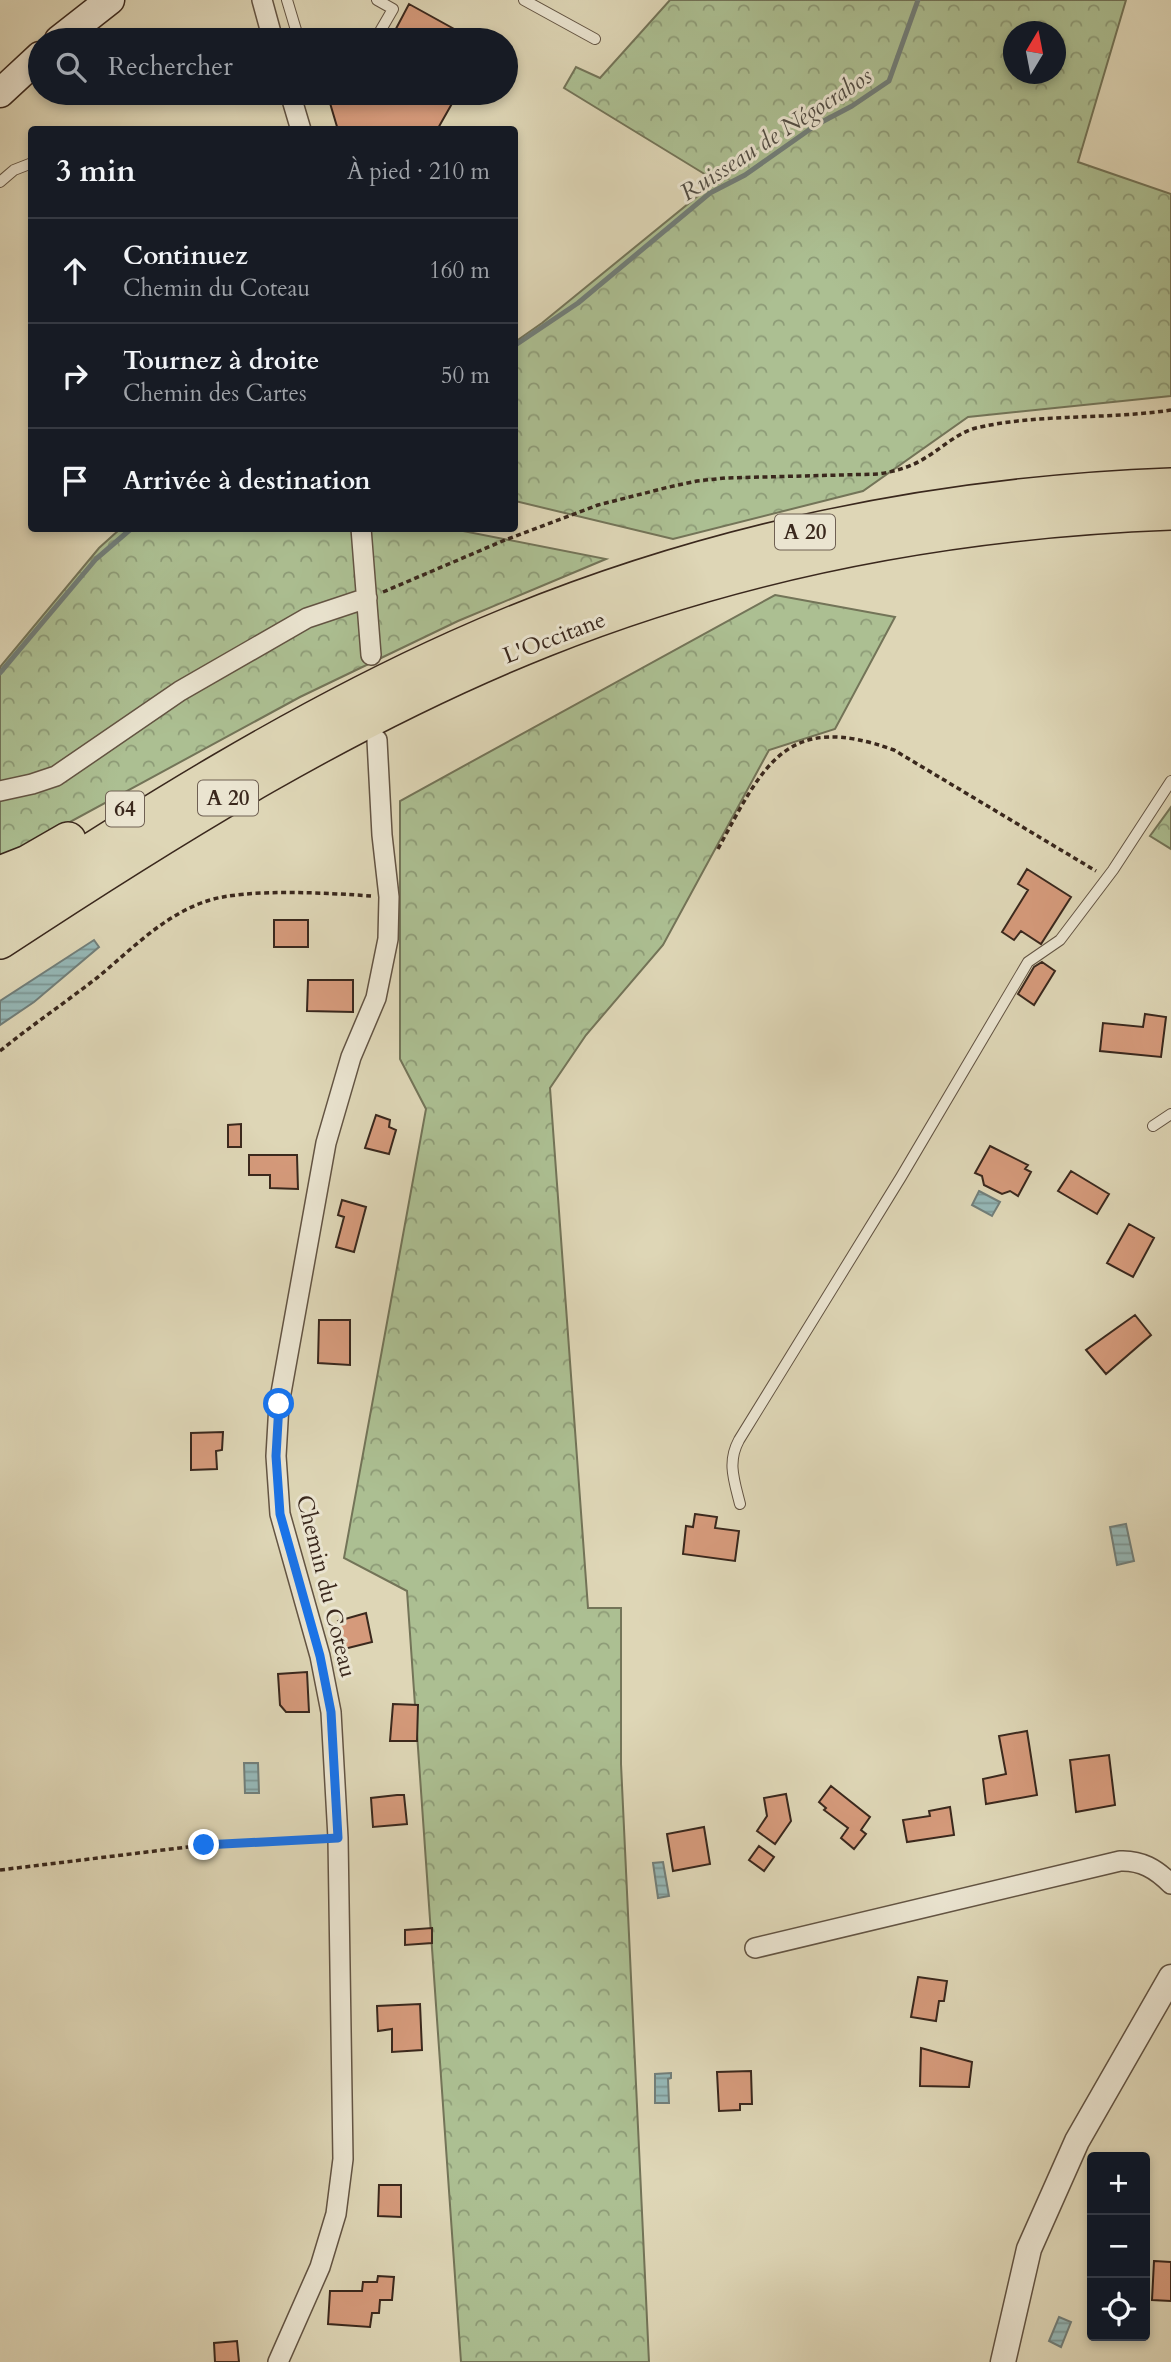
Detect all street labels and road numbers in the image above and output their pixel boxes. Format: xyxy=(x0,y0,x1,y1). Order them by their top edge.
road number: A 20 xyxy=(775,514,835,550)
street label: L'Occitane xyxy=(499,604,610,671)
road number: A 20 xyxy=(198,780,258,816)
road number: 64 xyxy=(106,792,144,826)
street label: Chemin du Coteau xyxy=(289,1492,364,1681)

